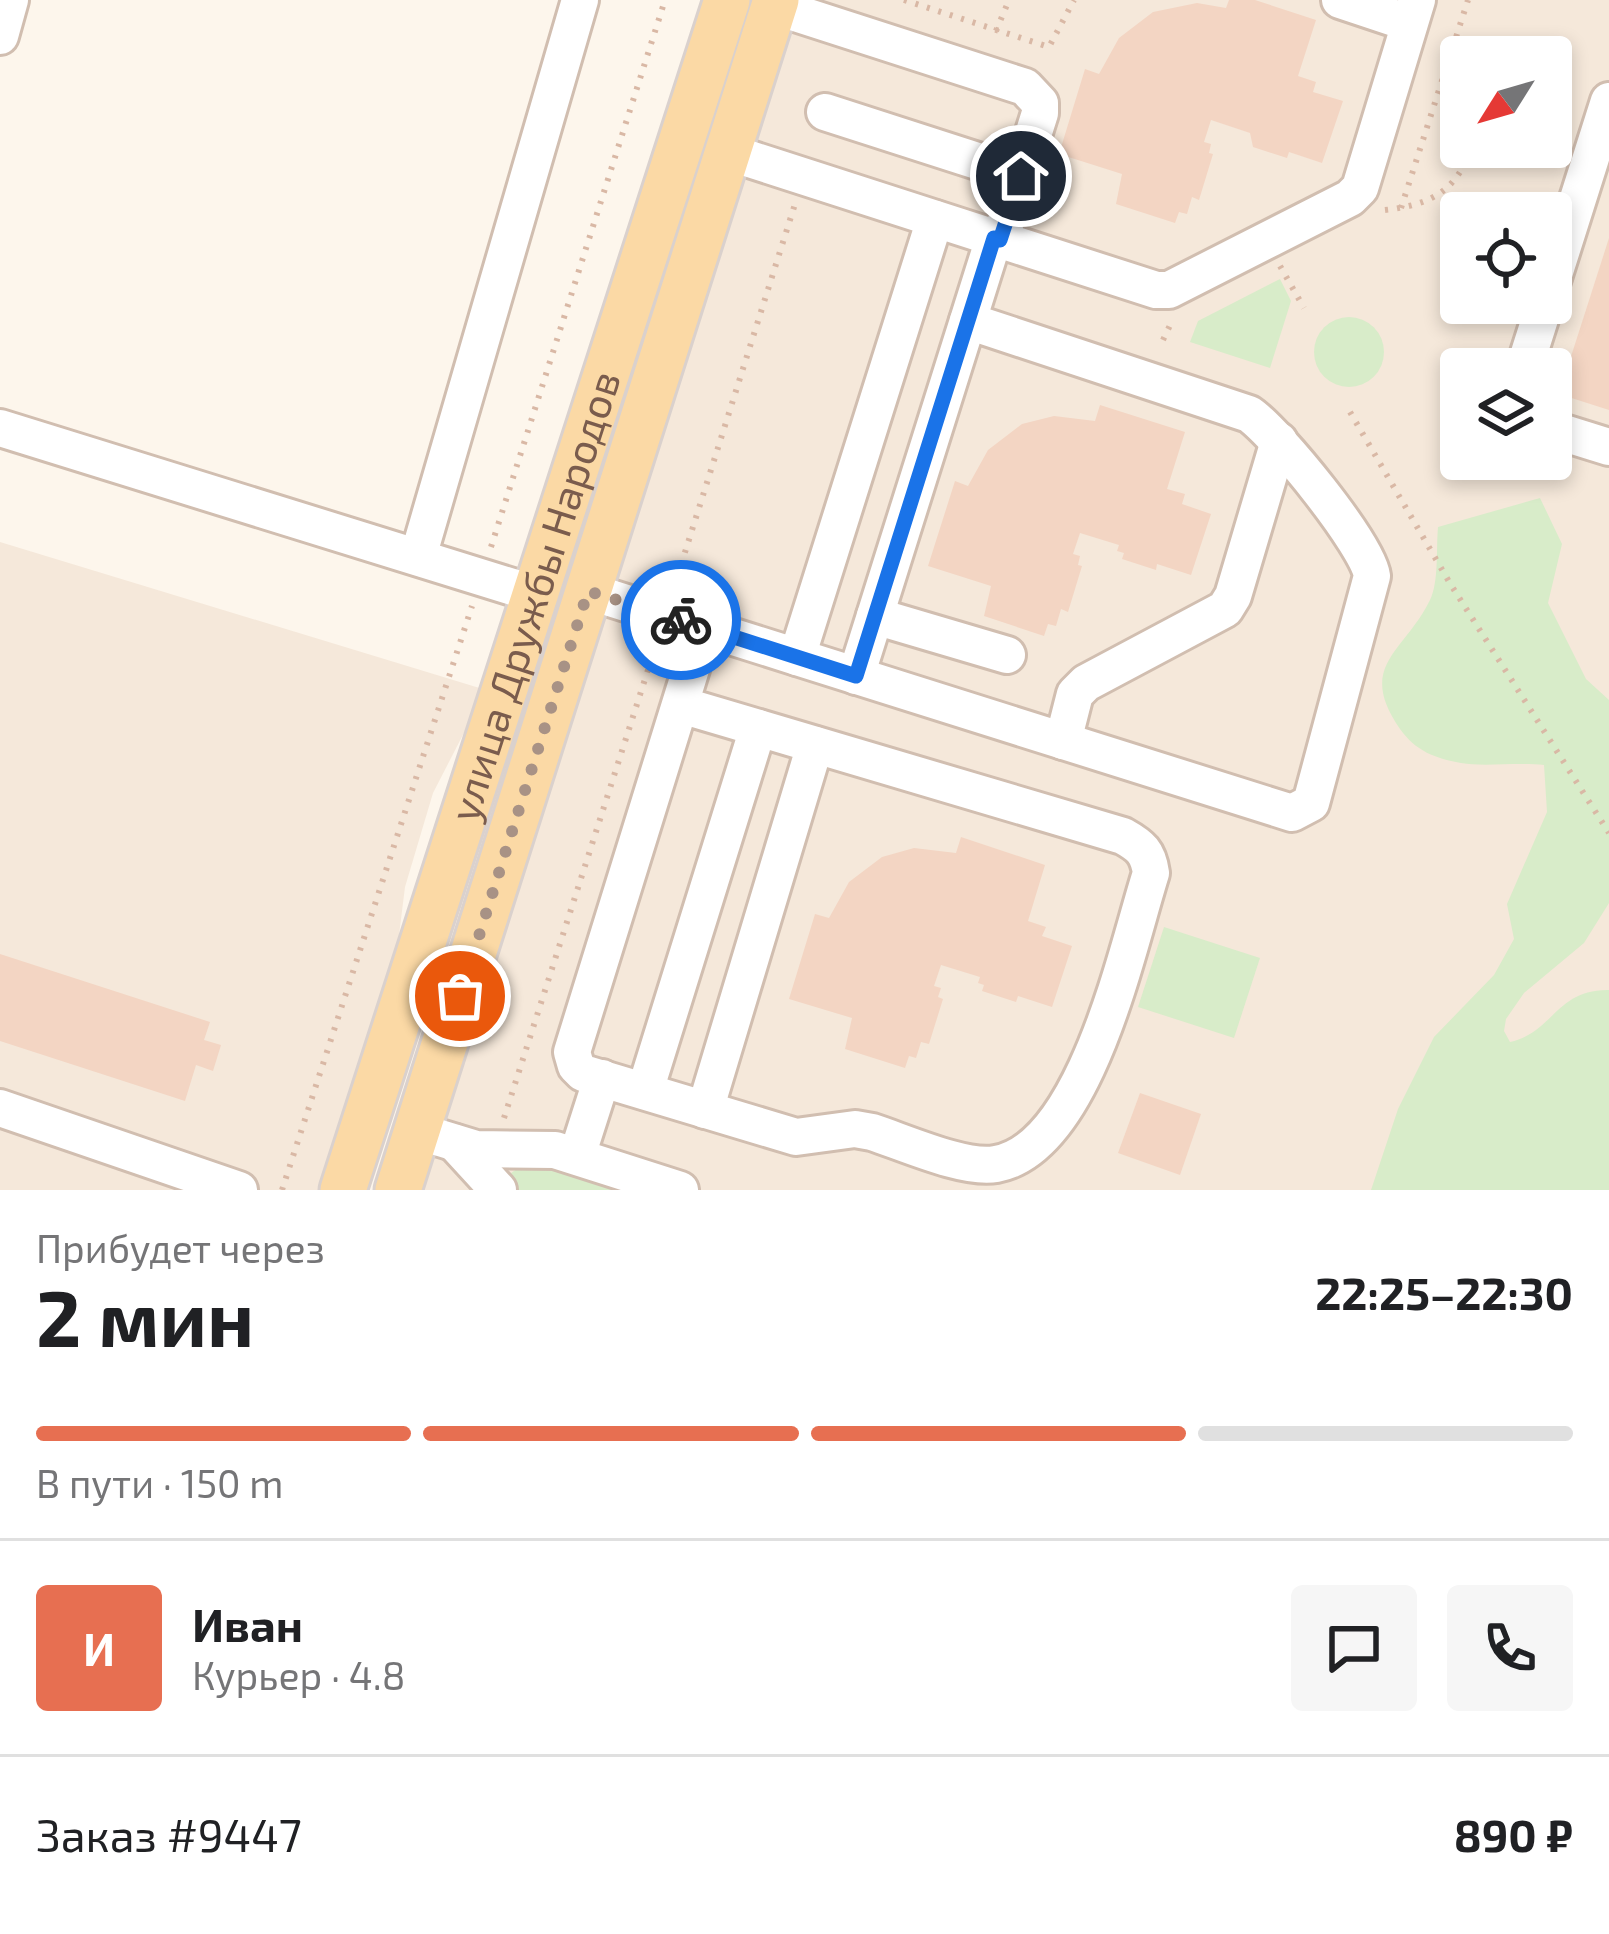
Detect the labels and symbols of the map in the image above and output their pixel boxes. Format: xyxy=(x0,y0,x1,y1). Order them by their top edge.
north arrow xyxy=(1440,36,1572,168)
pin xyxy=(970,125,1072,227)
street label: улица Дружбы Народов xyxy=(437,364,629,827)
courier xyxy=(621,560,741,680)
pin xyxy=(409,945,511,1047)

